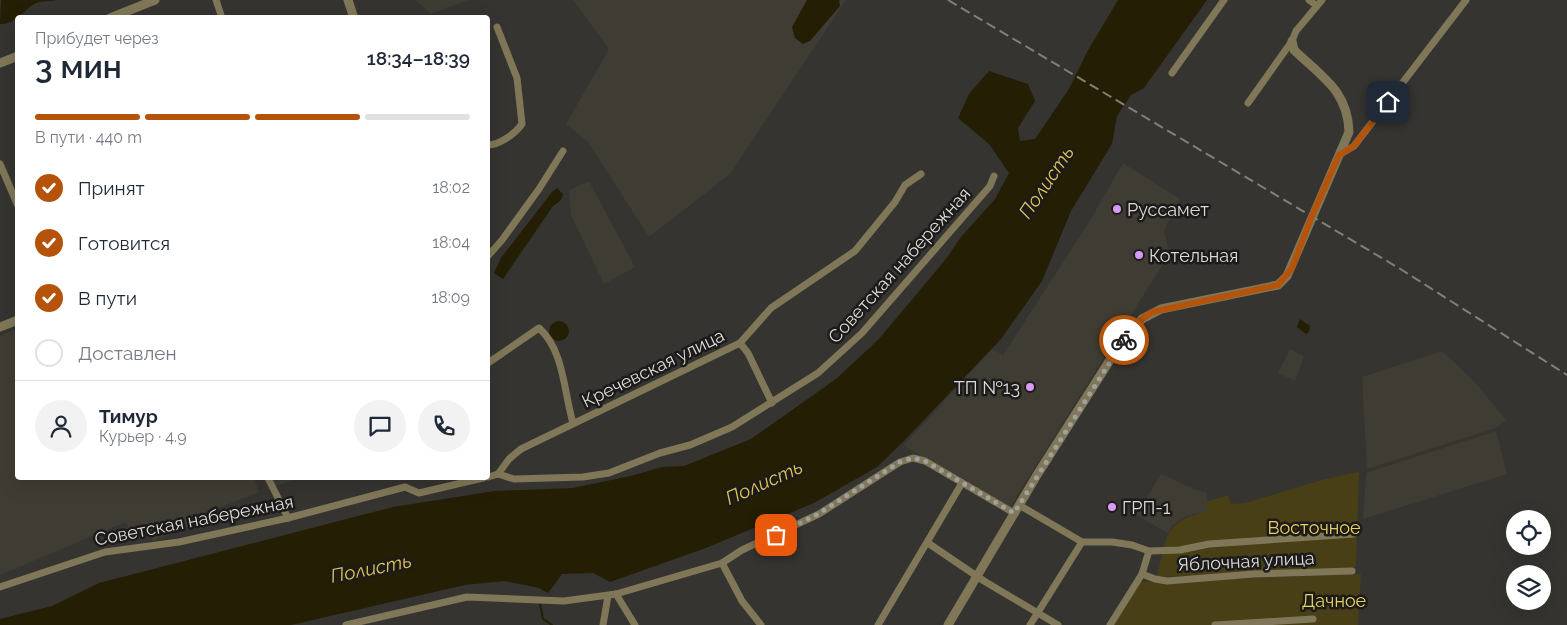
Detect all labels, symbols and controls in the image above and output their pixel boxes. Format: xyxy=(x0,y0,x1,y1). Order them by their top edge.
text: Прибудет через xyxy=(35,29,159,48)
text: 18:34–18:39 xyxy=(367,47,470,69)
text: 3 мин xyxy=(35,48,122,85)
pin xyxy=(1367,81,1409,123)
icon: home xyxy=(1374,88,1402,116)
text: В пути · 440 m xyxy=(35,128,142,147)
water label: Полисть xyxy=(1014,142,1078,222)
icon: check xyxy=(35,174,63,202)
text: Принят xyxy=(78,177,145,199)
text: 18:02 xyxy=(433,178,470,197)
street label: Советская набережная xyxy=(824,183,974,347)
place label: Руссамет xyxy=(1127,199,1209,220)
marker: Руссамет xyxy=(1111,203,1123,215)
icon: check xyxy=(35,229,63,257)
text: Готовится xyxy=(78,232,170,254)
text: 18:04 xyxy=(432,233,470,252)
place label: Котельная xyxy=(1149,245,1238,266)
marker: Котельная xyxy=(1133,249,1145,261)
icon: check xyxy=(35,284,63,312)
text: В пути xyxy=(78,287,137,309)
text: 18:09 xyxy=(431,288,470,307)
courier xyxy=(1099,315,1149,365)
street label: Кречевская улица xyxy=(578,324,728,412)
icon: bike xyxy=(1110,326,1138,354)
text: Доставлен xyxy=(78,342,177,364)
place label: ТП №13 xyxy=(954,377,1020,398)
marker: ТП №13 xyxy=(1024,381,1036,393)
button: person xyxy=(35,400,87,452)
button: chat xyxy=(354,400,406,452)
button: phone xyxy=(418,400,470,452)
text: Тимур xyxy=(99,405,158,427)
text: Курьер · 4.9 xyxy=(99,427,187,446)
water label: Полисть xyxy=(722,455,806,509)
street label: Советская набережная xyxy=(93,490,295,550)
place label: ГРП-1 xyxy=(1122,497,1171,518)
marker: ГРП-1 xyxy=(1106,501,1118,513)
map controls xyxy=(1506,510,1551,610)
button: locate xyxy=(1506,510,1551,555)
pin xyxy=(755,514,797,556)
park label: Восточное xyxy=(1268,517,1361,538)
icon: bag xyxy=(762,521,790,549)
street label: Яблочная улица xyxy=(1177,547,1315,575)
water label: Полисть xyxy=(329,549,413,587)
button: layers xyxy=(1506,565,1551,610)
park label: Дачное xyxy=(1302,590,1367,611)

